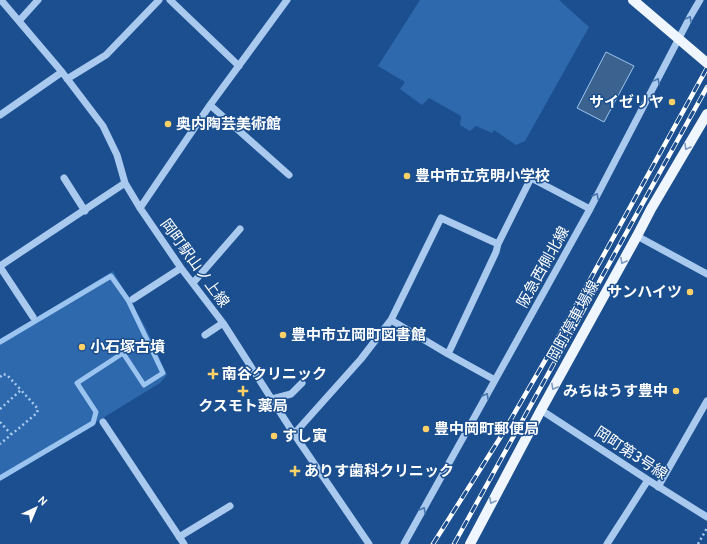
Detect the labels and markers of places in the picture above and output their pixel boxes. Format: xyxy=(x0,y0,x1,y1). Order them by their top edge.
place label: サイゼリヤ xyxy=(589,93,664,111)
marker: サイゼリヤ xyxy=(667,97,677,107)
place label: 奥内陶芸美術館 xyxy=(176,115,281,133)
marker: 奥内陶芸美術館 xyxy=(163,119,173,129)
place label: 豊中市立克明小学校 xyxy=(415,167,550,185)
marker: 豊中市立克明小学校 xyxy=(402,171,412,181)
place label: サンハイツ xyxy=(607,283,682,301)
marker: サンハイツ xyxy=(685,287,695,297)
place label: 豊中市立岡町図書館 xyxy=(291,326,426,344)
marker: 豊中市立岡町図書館 xyxy=(278,330,288,340)
place label: 小石塚古墳 xyxy=(90,338,165,356)
marker: 小石塚古墳 xyxy=(77,342,87,352)
place label: 南谷クリニック xyxy=(222,365,327,383)
marker: 南谷クリニック xyxy=(207,368,219,380)
place label: みちはうす豊中 xyxy=(563,382,668,400)
marker: クスモト薬局 xyxy=(238,386,248,396)
marker: みちはうす豊中 xyxy=(671,386,681,396)
place label: クスモト薬局 xyxy=(198,397,288,415)
place label: 豊中岡町郵便局 xyxy=(434,420,539,438)
marker: 豊中岡町郵便局 xyxy=(421,424,431,434)
place label: すし寅 xyxy=(282,427,327,445)
marker: すし寅 xyxy=(269,431,279,441)
place label: ありす歯科クリニック xyxy=(304,462,454,480)
marker: ありす歯科クリニック xyxy=(289,465,301,477)

